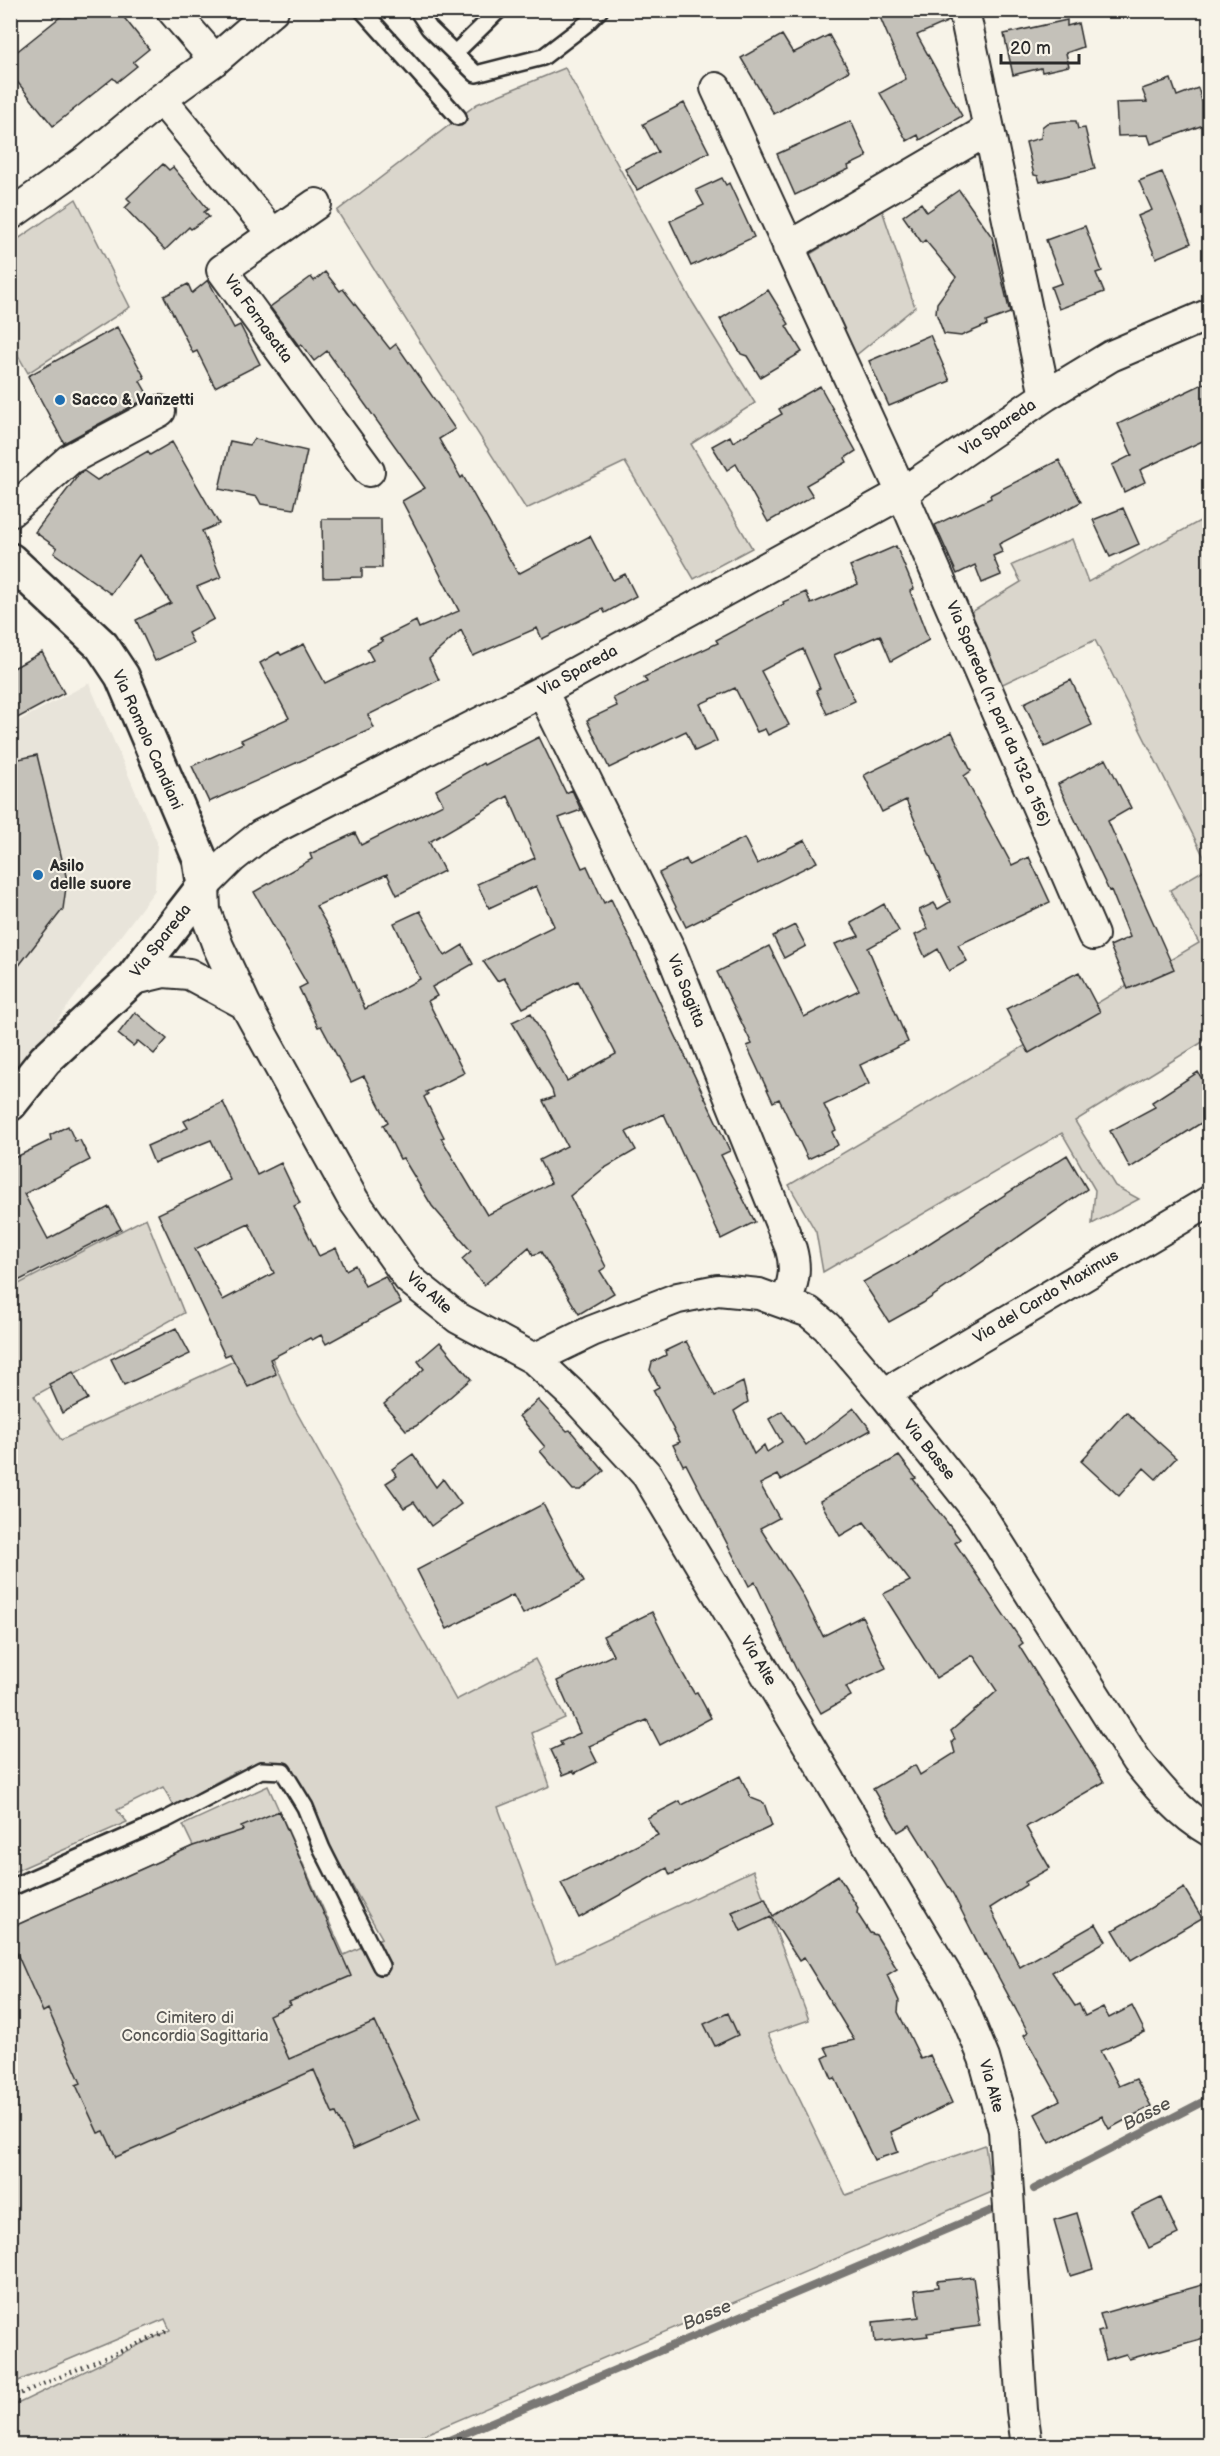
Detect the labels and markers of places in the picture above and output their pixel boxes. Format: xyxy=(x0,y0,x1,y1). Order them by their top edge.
place label: Sacco & Vanzetti xyxy=(72,391,194,410)
marker: Sacco & Vanzetti xyxy=(53,393,67,407)
place label: Asilo delle suore xyxy=(49,857,131,894)
marker: Asilo delle suore xyxy=(31,868,45,882)

